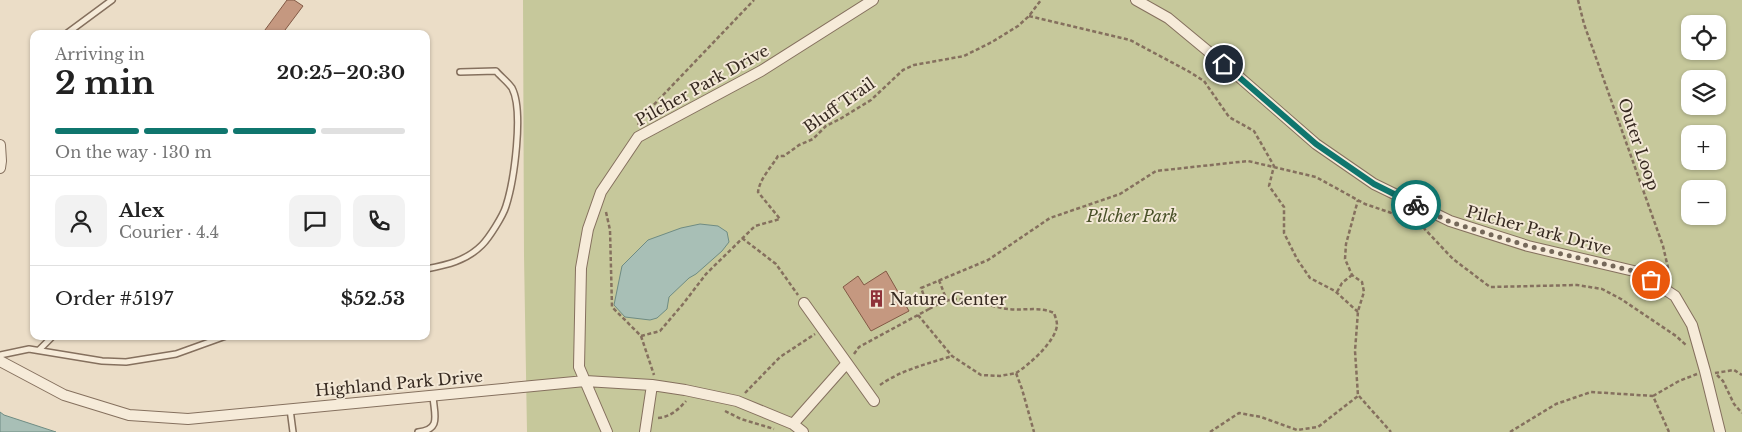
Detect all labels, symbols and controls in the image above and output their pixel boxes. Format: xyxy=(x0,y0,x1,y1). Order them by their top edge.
map controls xyxy=(1681,15,1726,225)
button: locate xyxy=(1681,15,1726,60)
street label: Pilcher Park Drive xyxy=(632,40,772,130)
pin xyxy=(1203,43,1245,85)
text: Arriving in xyxy=(55,44,145,64)
icon: home xyxy=(1210,50,1238,78)
text: 20:25–20:30 xyxy=(277,61,405,84)
text: 2 min xyxy=(55,63,155,103)
button: layers xyxy=(1681,70,1726,115)
street label: Bluff Trail xyxy=(799,73,879,137)
street label: Outer Loop xyxy=(1614,95,1664,193)
button: + xyxy=(1681,125,1726,170)
text: On the way · 130 m xyxy=(55,142,212,162)
courier xyxy=(1391,180,1441,230)
button: − xyxy=(1681,180,1726,225)
icon: bike xyxy=(1402,191,1430,219)
button: person xyxy=(55,195,107,247)
button: chat xyxy=(289,195,341,247)
button: phone xyxy=(353,195,405,247)
text: Alex xyxy=(119,199,164,222)
street label: Pilcher Park Drive xyxy=(1464,201,1614,259)
park label: Pilcher Park xyxy=(1086,206,1177,226)
text: Courier · 4.4 xyxy=(119,222,219,242)
pin xyxy=(1630,259,1672,301)
icon: bag xyxy=(1637,266,1665,294)
text: Order #5197 xyxy=(55,287,173,310)
text: $52.53 xyxy=(341,287,405,310)
building icon: Nature Center xyxy=(866,289,886,309)
place label: Nature Center xyxy=(890,289,1007,309)
street label: Highland Park Drive xyxy=(314,366,484,400)

